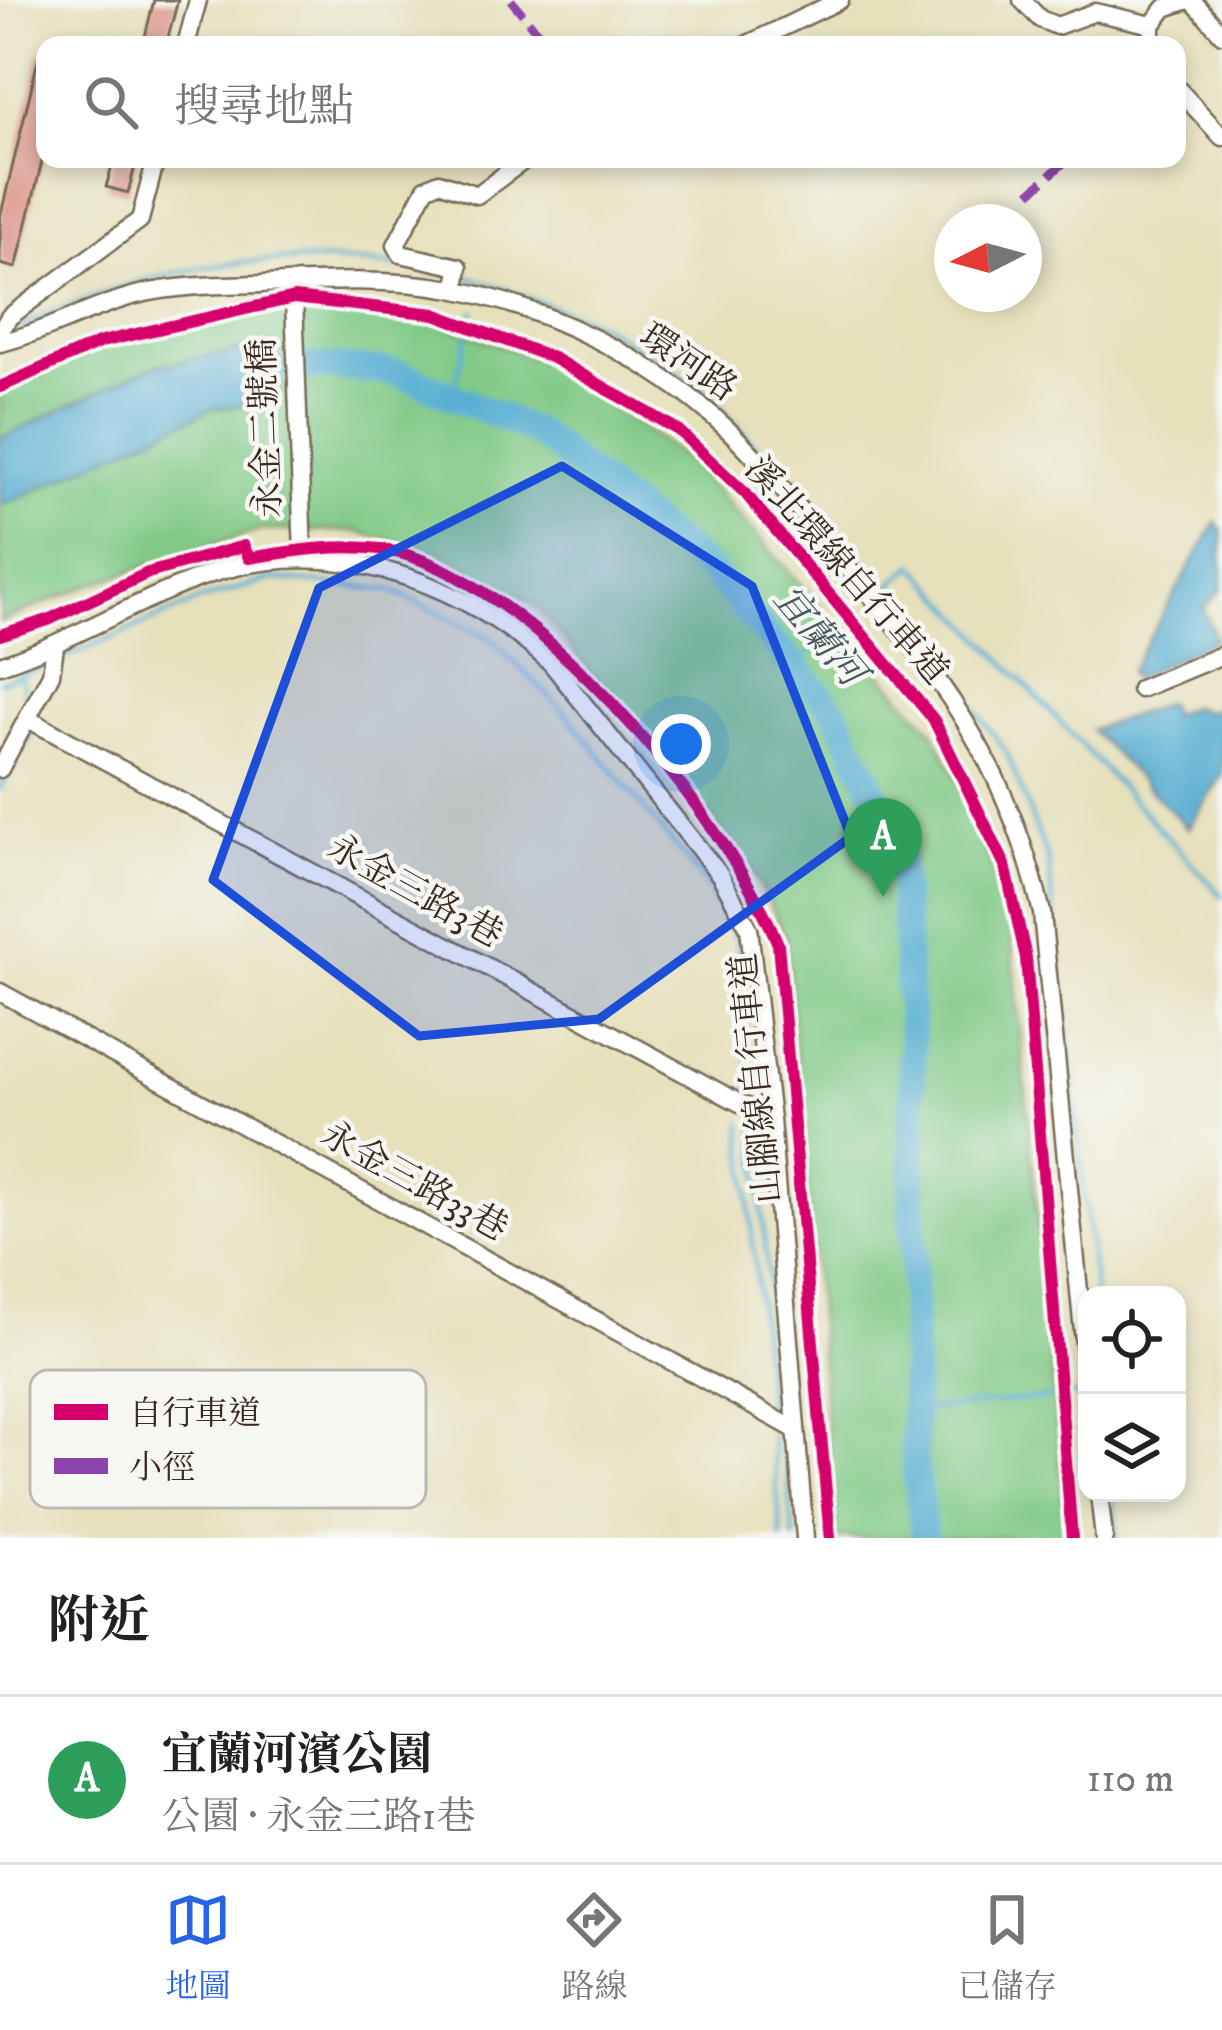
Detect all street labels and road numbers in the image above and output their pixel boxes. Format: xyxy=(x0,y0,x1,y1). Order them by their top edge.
street label: 環河路 xyxy=(631,314,745,412)
street label: 永金二號橋 xyxy=(240,337,292,519)
street label: 溪北環線自行車道 xyxy=(735,448,957,694)
street label: 永金三路3巷 xyxy=(319,825,511,959)
street label: 山腳線自行車道 xyxy=(721,950,793,1206)
street label: 永金三路33巷 xyxy=(313,1112,515,1252)

